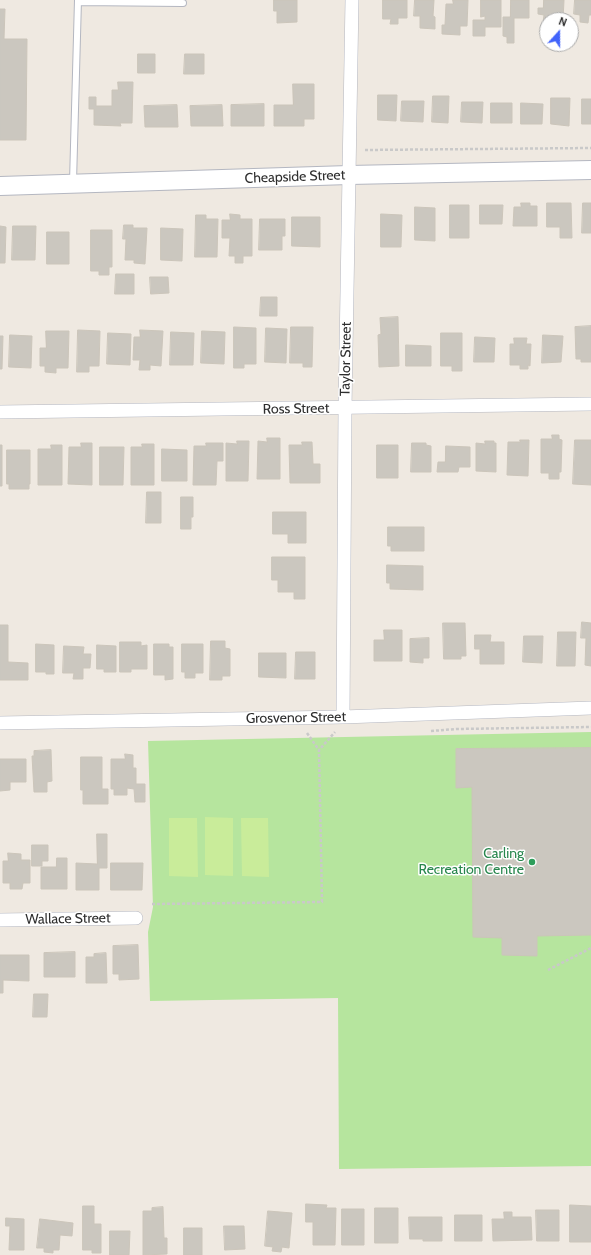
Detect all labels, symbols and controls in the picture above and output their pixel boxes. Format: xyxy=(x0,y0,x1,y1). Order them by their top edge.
north arrow xyxy=(539,12,579,52)
text: N xyxy=(557,14,569,30)
street label: Cheapside Street xyxy=(244,167,346,187)
street label: Taylor Street xyxy=(337,322,355,396)
street label: Ross Street xyxy=(263,400,329,418)
street label: Grosvenor Street xyxy=(246,709,346,727)
place label: Carling Recreation Centre xyxy=(419,846,524,878)
marker: Carling Recreation Centre xyxy=(527,857,537,867)
street label: Wallace Street xyxy=(25,910,111,928)

